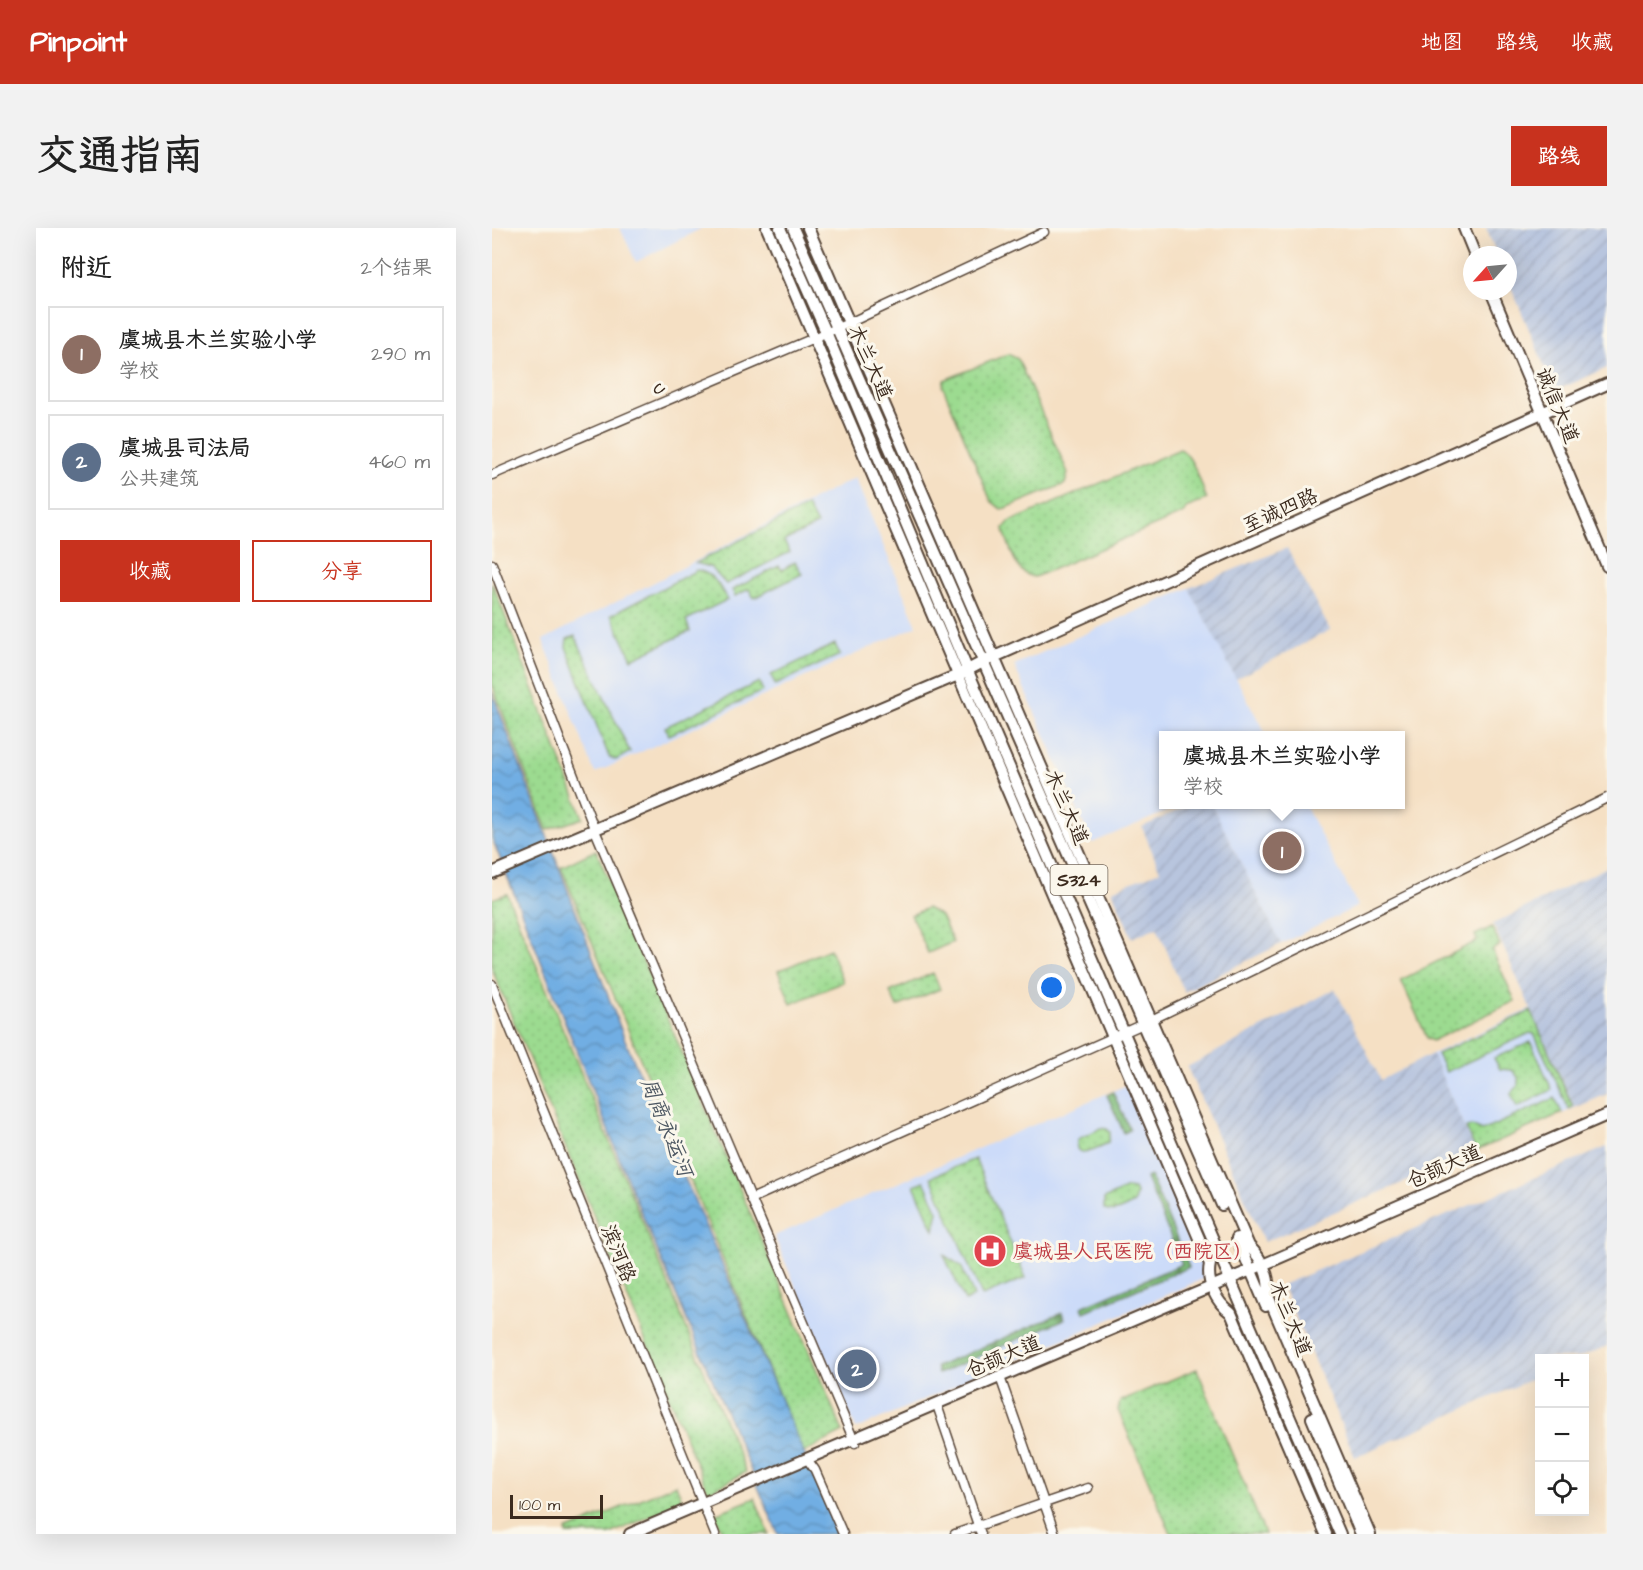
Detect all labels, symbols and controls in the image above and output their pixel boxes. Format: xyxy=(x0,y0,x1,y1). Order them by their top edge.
text: Pinpoint xyxy=(30,23,127,62)
text: 地图 xyxy=(1421,28,1463,57)
text: 路线 xyxy=(1496,28,1538,57)
text: 收藏 xyxy=(1571,28,1613,57)
button: 路线 xyxy=(1511,126,1607,186)
text: 交通指南 xyxy=(36,128,204,186)
north arrow xyxy=(1463,246,1517,300)
text: 附近 xyxy=(60,250,112,286)
text: 2个结果 xyxy=(361,254,432,282)
street label: 木兰大道 xyxy=(841,320,899,405)
text: 虞城县木兰实验小学 xyxy=(119,325,317,356)
text: 1 xyxy=(80,340,83,368)
text: 290 m xyxy=(371,340,430,368)
text: 学校 xyxy=(119,357,159,385)
street label: 诚信大道 xyxy=(1529,363,1586,448)
street label: c xyxy=(647,371,670,402)
text: 虞城县司法局 xyxy=(119,433,251,464)
text: 2 xyxy=(76,448,87,476)
text: 460 m xyxy=(368,448,430,476)
text: 公共建筑 xyxy=(119,465,199,493)
street label: 至诚四路 xyxy=(1238,481,1324,540)
button: 收藏 xyxy=(60,540,240,602)
button: 分享 xyxy=(252,540,432,602)
popup xyxy=(1159,731,1405,809)
text: 虞城县木兰实验小学 xyxy=(1183,741,1381,772)
street label: 木兰大道 xyxy=(1037,765,1095,850)
text: 学校 xyxy=(1183,773,1223,801)
pin: 1 xyxy=(1262,828,1302,874)
road number: S324 xyxy=(1050,865,1108,895)
your location xyxy=(1037,973,1066,1002)
water label: 周商永运河 xyxy=(633,1073,701,1184)
street label: 仓颉大道 xyxy=(1402,1138,1487,1196)
street label: 滨河路 xyxy=(594,1220,643,1287)
hospital icon: 虞城县人民医院（西院区） xyxy=(972,1233,1008,1269)
place label: 虞城县人民医院（西院区） xyxy=(1013,1238,1253,1266)
street label: 木兰大道 xyxy=(1262,1276,1318,1361)
street label: 仓颉大道 xyxy=(961,1328,1046,1385)
pin: 2 xyxy=(838,1346,877,1392)
map controls xyxy=(1535,1354,1589,1516)
button: + xyxy=(1535,1354,1589,1408)
button: − xyxy=(1535,1408,1589,1462)
button: locate xyxy=(1535,1462,1589,1516)
scale bar xyxy=(510,1492,603,1520)
text: 100 m xyxy=(519,1494,560,1516)

